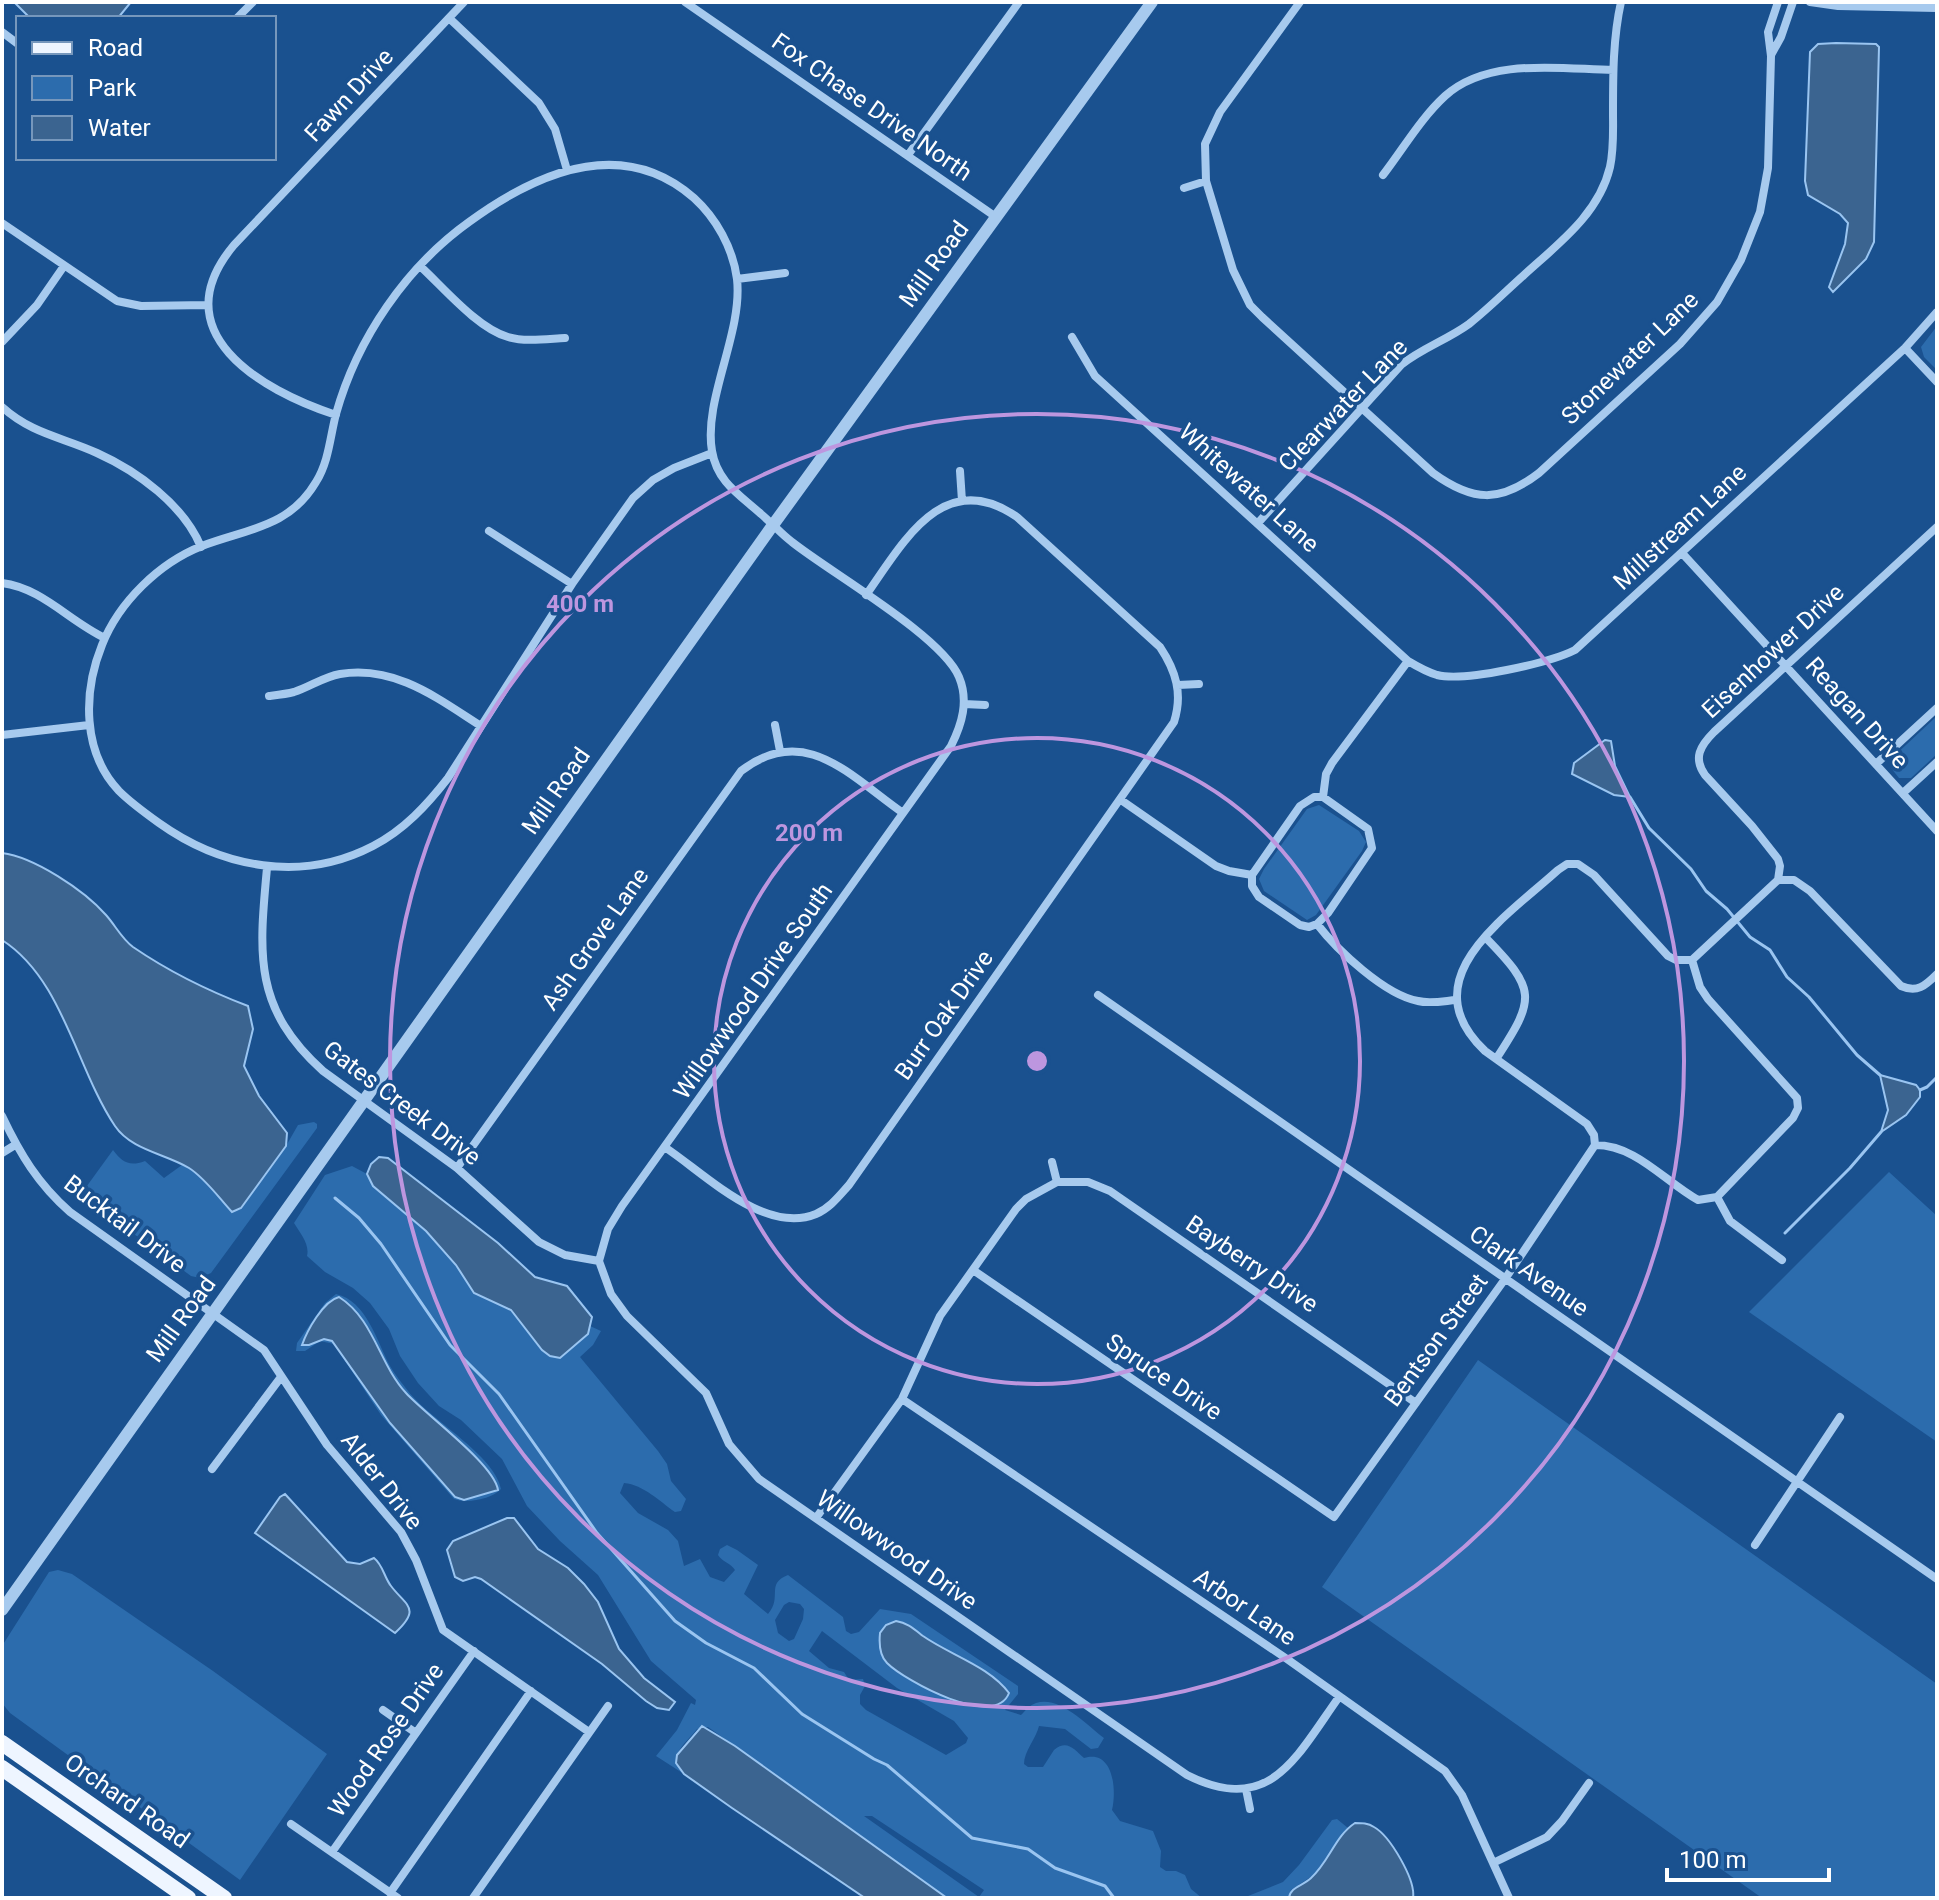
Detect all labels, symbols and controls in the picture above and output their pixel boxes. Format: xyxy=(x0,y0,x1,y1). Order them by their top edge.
legend xyxy=(16,16,276,160)
street label: Fox Chase Drive North xyxy=(767,27,977,187)
text: Road xyxy=(88,34,143,62)
street label: Fawn Drive xyxy=(299,43,399,147)
text: Park xyxy=(88,74,137,102)
text: Water xyxy=(88,114,151,142)
street label: Mill Road xyxy=(893,216,975,312)
street label: Stonewater Lane xyxy=(1556,286,1704,430)
street label: Clearwater Lane xyxy=(1273,333,1413,477)
street label: Whitewater Lane xyxy=(1173,418,1325,558)
street label: Millstream Lane xyxy=(1608,458,1752,596)
street label: Eisenhower Drive xyxy=(1696,578,1850,724)
text: 400 m xyxy=(546,590,614,618)
street label: Reagan Drive xyxy=(1800,652,1914,774)
street label: Mill Road xyxy=(516,742,596,840)
text: 200 m xyxy=(775,819,843,847)
street label: Ash Grove Lane xyxy=(536,863,654,1015)
street label: Willowwood Drive South xyxy=(668,877,838,1105)
street label: Burr Oak Drive xyxy=(889,945,999,1085)
street label: Gates Creek Drive xyxy=(318,1035,486,1171)
centre of rings xyxy=(1023,1047,1051,1075)
street label: Bucktail Drive xyxy=(59,1169,191,1279)
street label: Bayberry Drive xyxy=(1181,1210,1323,1318)
street label: Clark Avenue xyxy=(1464,1220,1594,1322)
street label: Bentson Street xyxy=(1378,1268,1494,1412)
street label: Mill Road xyxy=(140,1271,222,1367)
street label: Spruce Drive xyxy=(1101,1328,1227,1426)
street label: Alder Drive xyxy=(335,1427,429,1535)
street label: Willowwood Drive xyxy=(811,1484,983,1616)
street label: Arbor Lane xyxy=(1189,1563,1301,1651)
street label: Wood Rose Drive xyxy=(323,1658,449,1822)
street label: Orchard Road xyxy=(59,1748,195,1854)
scale bar xyxy=(1667,1832,1829,1882)
text: 100 m xyxy=(1679,1846,1746,1874)

